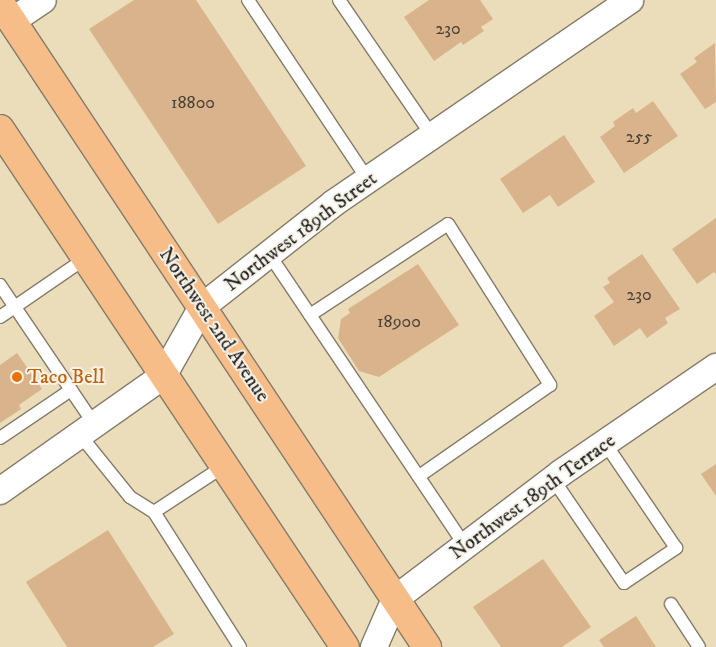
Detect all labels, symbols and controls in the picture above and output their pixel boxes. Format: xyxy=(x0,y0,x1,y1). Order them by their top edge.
house number: 230 xyxy=(435,18,461,40)
house number: 18800 xyxy=(171,92,215,114)
house number: 255 xyxy=(626,126,652,148)
street label: Northwest 189th Street xyxy=(220,167,382,297)
street label: Northwest 2nd Avenue xyxy=(154,243,274,407)
house number: 230 xyxy=(626,284,652,306)
house number: 18900 xyxy=(377,311,421,333)
place label: Taco Bell xyxy=(27,365,104,389)
marker: Taco Bell xyxy=(11,371,23,383)
street label: Northwest 189th Terrace xyxy=(446,429,620,565)

